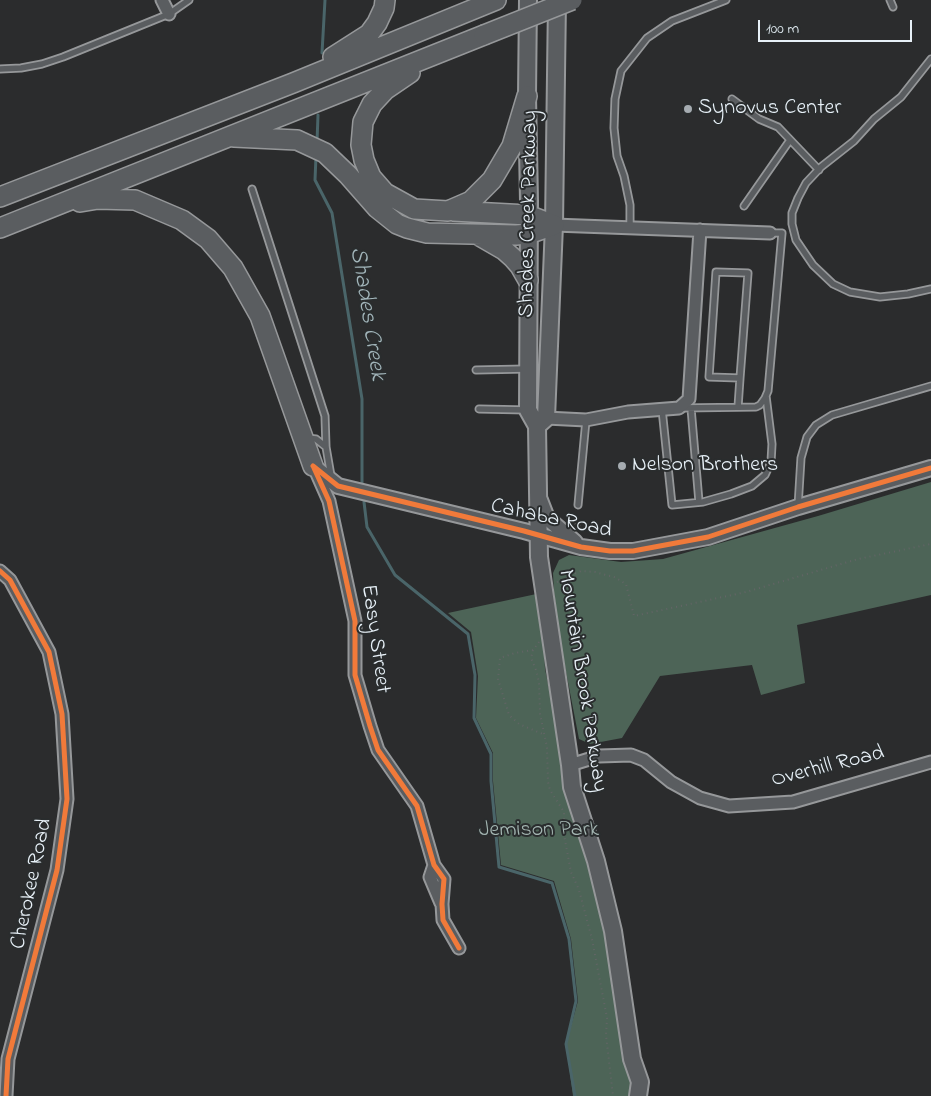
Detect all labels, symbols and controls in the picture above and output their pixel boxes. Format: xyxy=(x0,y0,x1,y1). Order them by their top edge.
scale bar xyxy=(761,10,915,42)
text: 100 m xyxy=(766,18,799,40)
place label: Synovus Center xyxy=(698,96,841,122)
marker: Synovus Center xyxy=(682,103,694,115)
street label: Shades Creek Parkway xyxy=(515,110,545,318)
water label: Shades Creek xyxy=(341,245,391,383)
place label: Nelson Brothers xyxy=(632,453,778,479)
marker: Nelson Brothers xyxy=(616,460,628,472)
street label: Cahaba Road xyxy=(488,494,614,546)
street label: Mountain Brook Parkway xyxy=(550,568,612,794)
street label: Easy Street xyxy=(353,583,395,695)
street label: Overhill Road xyxy=(769,741,887,795)
street label: Cherokee Road xyxy=(6,816,60,952)
park label: Jemison Park xyxy=(479,818,599,844)

